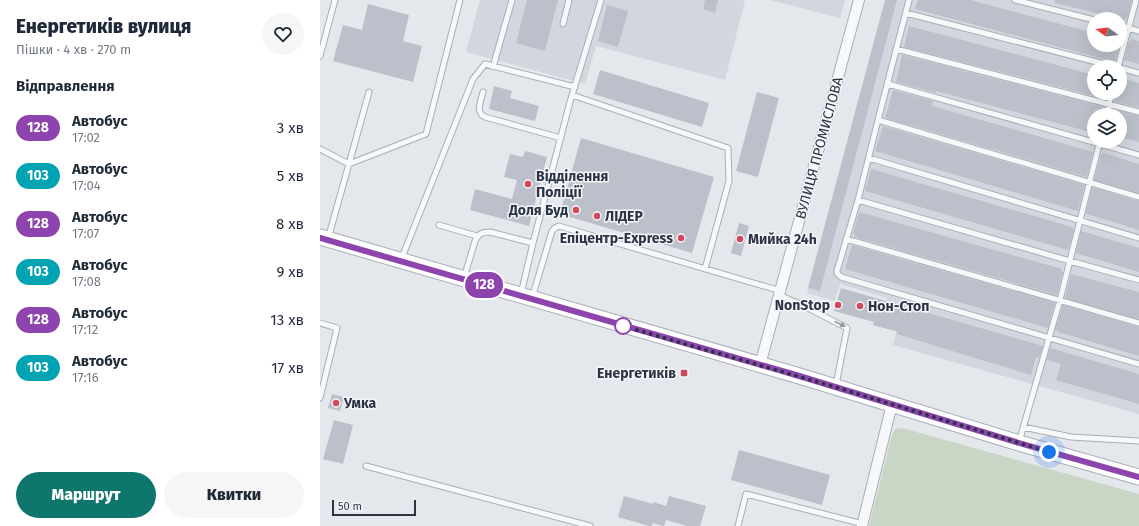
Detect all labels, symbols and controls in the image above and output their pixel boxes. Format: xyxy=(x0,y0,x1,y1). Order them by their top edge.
north arrow xyxy=(1087,12,1127,52)
map controls xyxy=(1087,12,1127,148)
button: heart xyxy=(262,13,304,55)
text: Енергетиків вулиця xyxy=(16,15,191,38)
text: Пішки · 4 хв · 270 m xyxy=(16,42,131,57)
button: locate xyxy=(1087,60,1127,100)
street label: ВУЛИЦЯ ПРОМИСЛОВА xyxy=(792,75,847,221)
text: Відправлення xyxy=(16,77,115,95)
button: layers xyxy=(1087,108,1127,148)
text: Автобус xyxy=(72,112,128,130)
text: 128 xyxy=(27,119,49,136)
text: 3 хв xyxy=(277,119,304,137)
text: 17:02 xyxy=(72,130,100,145)
text: Автобус xyxy=(72,160,128,178)
text: 103 xyxy=(27,167,49,184)
text: 5 хв xyxy=(277,167,304,185)
place label: Відділення Поліції xyxy=(536,168,608,201)
text: 17:04 xyxy=(72,178,101,193)
marker: Відділення Поліції xyxy=(523,179,533,189)
place label: Доля Буд xyxy=(508,202,568,219)
marker: Доля Буд xyxy=(571,205,581,215)
text: Автобус xyxy=(72,208,128,226)
place label: ЛІДЕР xyxy=(605,208,643,225)
marker: ЛІДЕР xyxy=(592,211,602,221)
text: 128 xyxy=(27,215,49,232)
text: 8 хв xyxy=(276,215,304,233)
text: 17:07 xyxy=(72,226,99,241)
place label: Епіцентр-Express xyxy=(560,230,673,247)
place label: Мийка 24һ xyxy=(748,231,817,248)
marker: Епіцентр-Express xyxy=(676,233,686,243)
marker: Мийка 24һ xyxy=(735,234,745,244)
text: Автобус xyxy=(72,256,128,274)
text: 103 xyxy=(27,263,49,280)
text: 9 хв xyxy=(276,263,304,281)
line badge: 128 xyxy=(461,272,507,298)
text: 17:08 xyxy=(72,274,101,289)
text: 128 xyxy=(473,276,495,293)
place label: NonStop xyxy=(775,297,830,314)
place label: Нон-Стоп xyxy=(868,298,929,315)
marker: NonStop xyxy=(833,300,843,310)
marker: Нон-Стоп xyxy=(855,301,865,311)
text: Автобус xyxy=(72,304,128,322)
text: 128 xyxy=(27,311,49,328)
text: 13 хв xyxy=(270,311,304,329)
unlabelled marker xyxy=(614,317,632,335)
one-way arrow xyxy=(834,321,846,327)
text: 17:12 xyxy=(72,322,98,337)
text: Автобус xyxy=(72,352,128,370)
text: 103 xyxy=(27,359,49,376)
text: 17 хв xyxy=(271,359,304,377)
place label: Енергетиків xyxy=(597,365,676,382)
marker: Енергетиків xyxy=(679,368,689,378)
text: 17:16 xyxy=(72,370,99,385)
place label: Умка xyxy=(343,395,376,412)
marker: Умка xyxy=(331,398,341,408)
your location xyxy=(1039,442,1059,462)
button: Маршрут xyxy=(16,472,156,518)
button: Квитки xyxy=(164,472,304,518)
scale bar xyxy=(332,498,416,517)
text: 50 m xyxy=(338,500,362,513)

